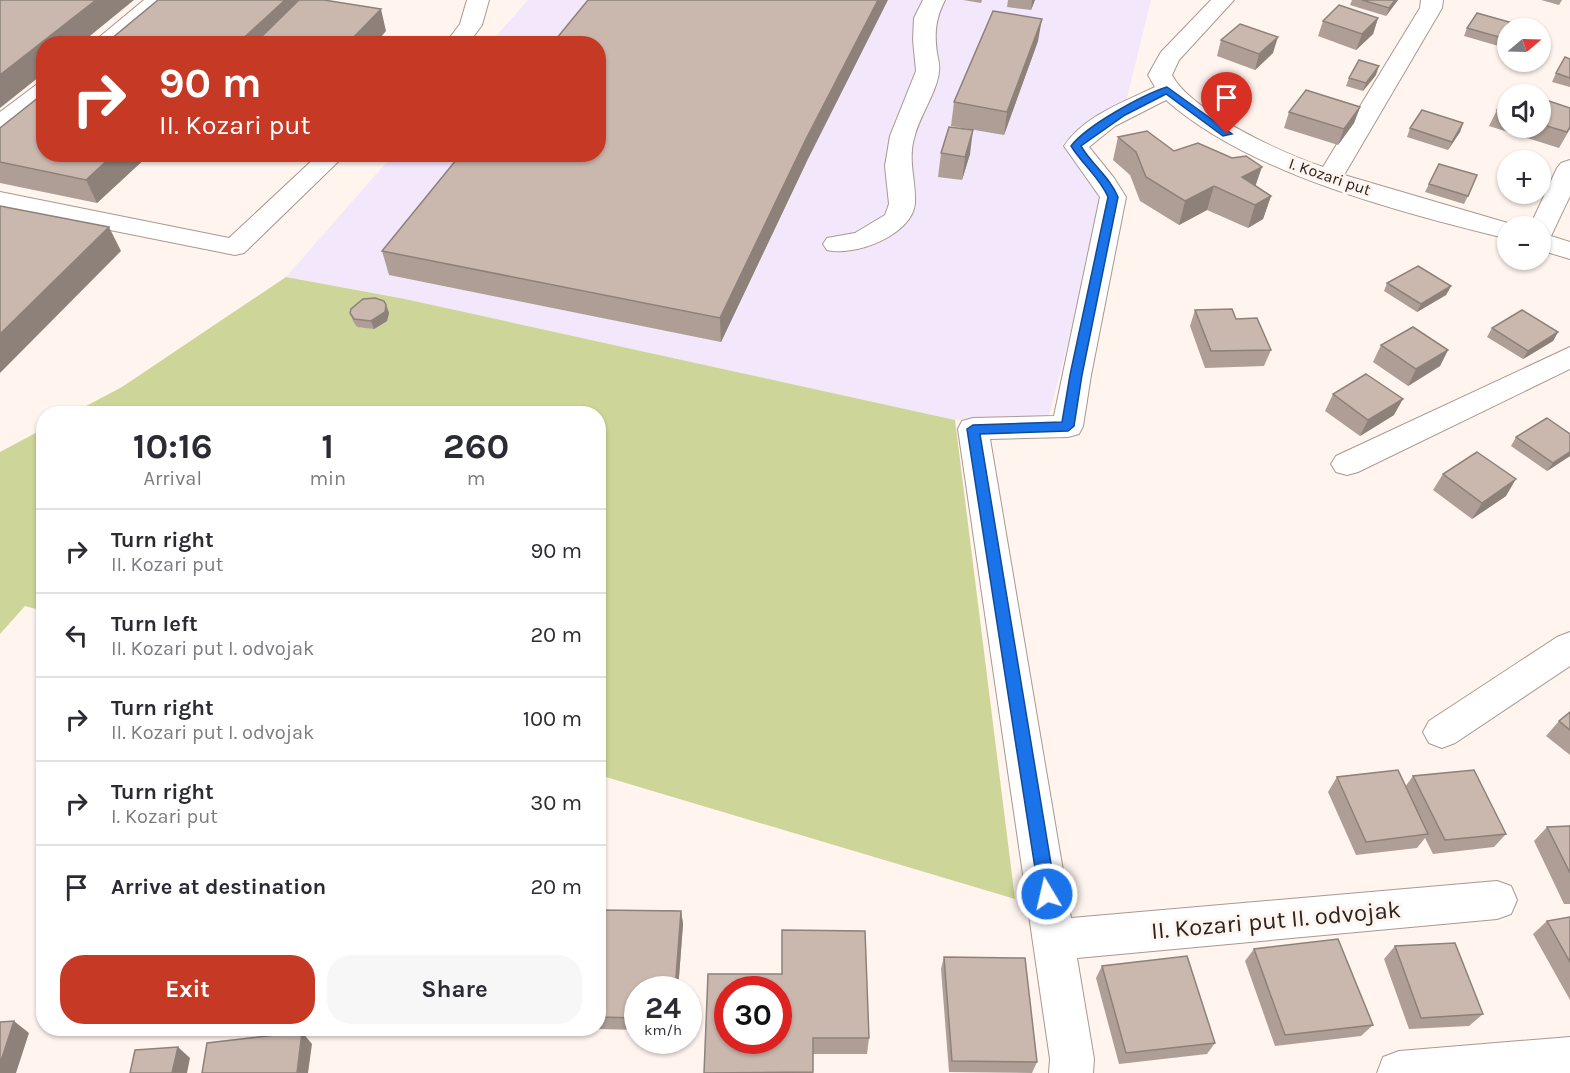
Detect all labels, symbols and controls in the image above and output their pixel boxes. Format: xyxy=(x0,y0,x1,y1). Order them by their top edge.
north arrow xyxy=(1497,18,1551,72)
map controls xyxy=(1497,18,1551,270)
text: 90 m xyxy=(159,58,262,108)
icon: right xyxy=(60,60,138,138)
pin xyxy=(1201,72,1252,134)
icon: arrive xyxy=(1210,81,1243,114)
button: sound xyxy=(1497,84,1551,138)
text: II. Kozari put xyxy=(159,109,311,141)
button: + xyxy=(1497,150,1551,204)
street label: I. Kozari put xyxy=(1286,154,1373,199)
button: − xyxy=(1497,216,1551,270)
text: 10:16 xyxy=(133,425,213,467)
text: 1 xyxy=(321,425,334,467)
text: 260 xyxy=(443,425,509,467)
text: Arrival xyxy=(143,467,202,490)
text: min xyxy=(309,467,346,490)
text: m xyxy=(467,467,485,490)
text: Turn right xyxy=(111,527,214,553)
icon: right xyxy=(60,535,93,568)
text: 90 m xyxy=(530,538,582,564)
text: II. Kozari put xyxy=(111,553,223,576)
text: Turn left xyxy=(111,611,198,637)
icon: left xyxy=(60,619,93,652)
text: 20 m xyxy=(530,622,582,648)
text: II. Kozari put I. odvojak xyxy=(111,637,314,660)
text: Turn right xyxy=(111,695,214,721)
icon: right xyxy=(60,703,93,736)
text: 100 m xyxy=(523,706,582,732)
text: II. Kozari put I. odvojak xyxy=(111,721,314,744)
text: Turn right xyxy=(111,779,214,805)
icon: right xyxy=(60,787,93,820)
text: 30 m xyxy=(530,790,582,816)
text: I. Kozari put xyxy=(111,805,218,828)
position arrow xyxy=(1015,862,1079,926)
icon: arrive xyxy=(60,871,93,904)
text: Arrive at destination xyxy=(111,874,326,900)
text: 20 m xyxy=(530,874,582,900)
street label: II. Kozari put II. odvojak xyxy=(1150,895,1402,945)
button: Exit xyxy=(60,955,315,1024)
button: Share xyxy=(327,955,582,1024)
speed limit sign: 30 xyxy=(714,976,792,1054)
text: 24 xyxy=(645,990,681,1026)
text: km/h xyxy=(644,1021,682,1039)

